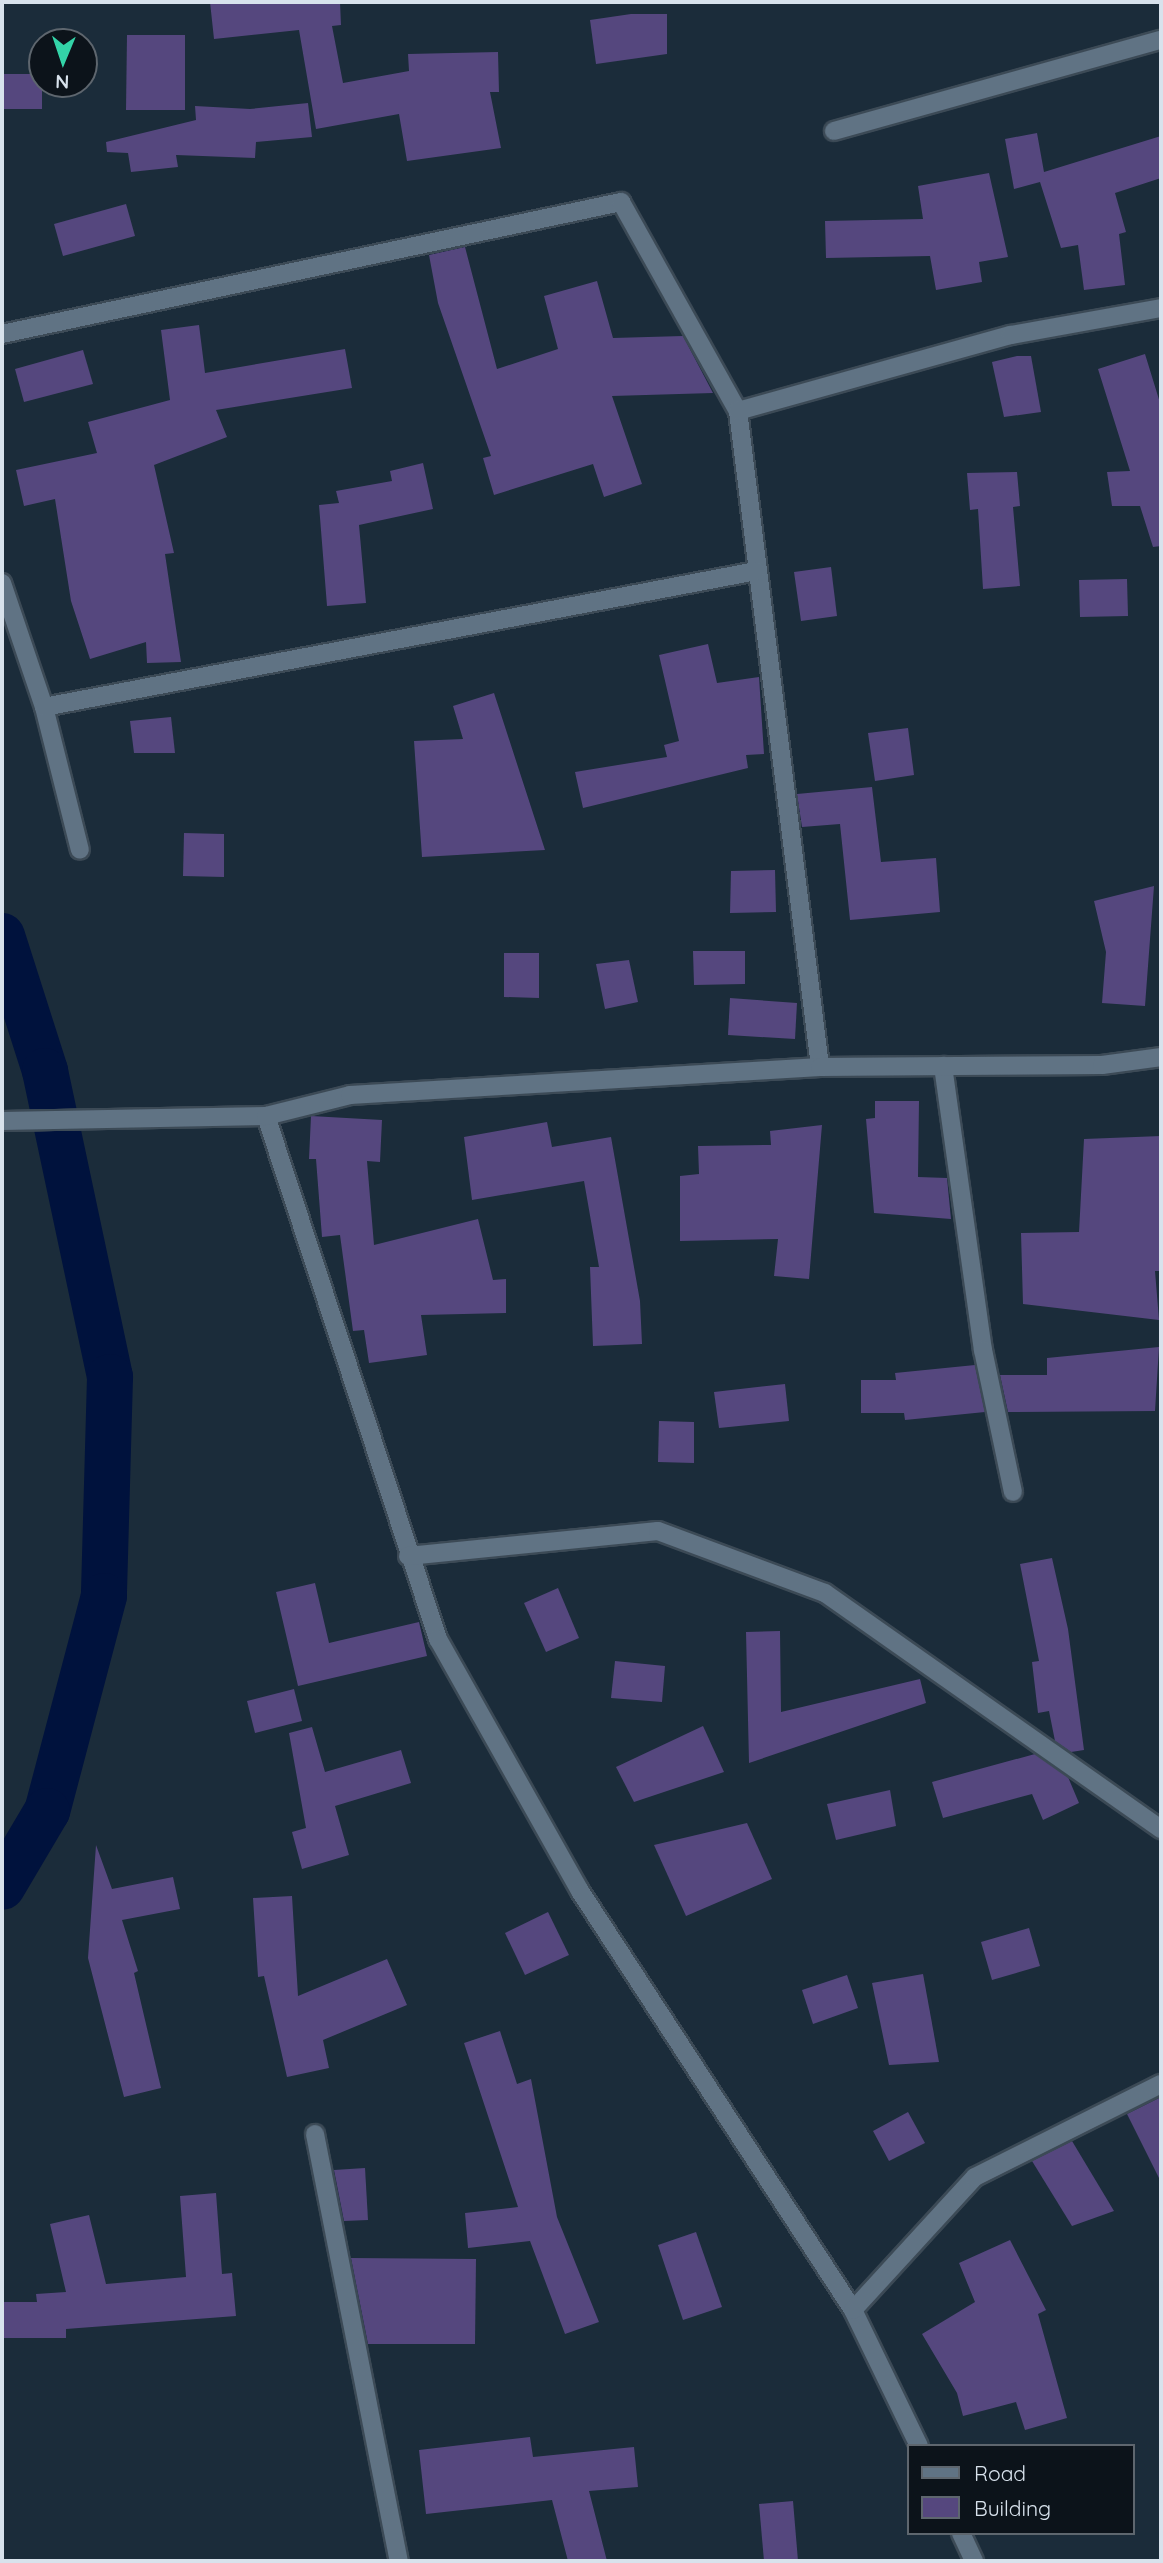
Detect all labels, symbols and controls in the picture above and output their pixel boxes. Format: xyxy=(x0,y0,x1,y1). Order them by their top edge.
north arrow xyxy=(28,28,98,98)
text: N xyxy=(55,70,70,94)
legend xyxy=(908,2444,1135,2535)
text: Road xyxy=(974,2460,1026,2486)
text: Building xyxy=(974,2495,1051,2521)

